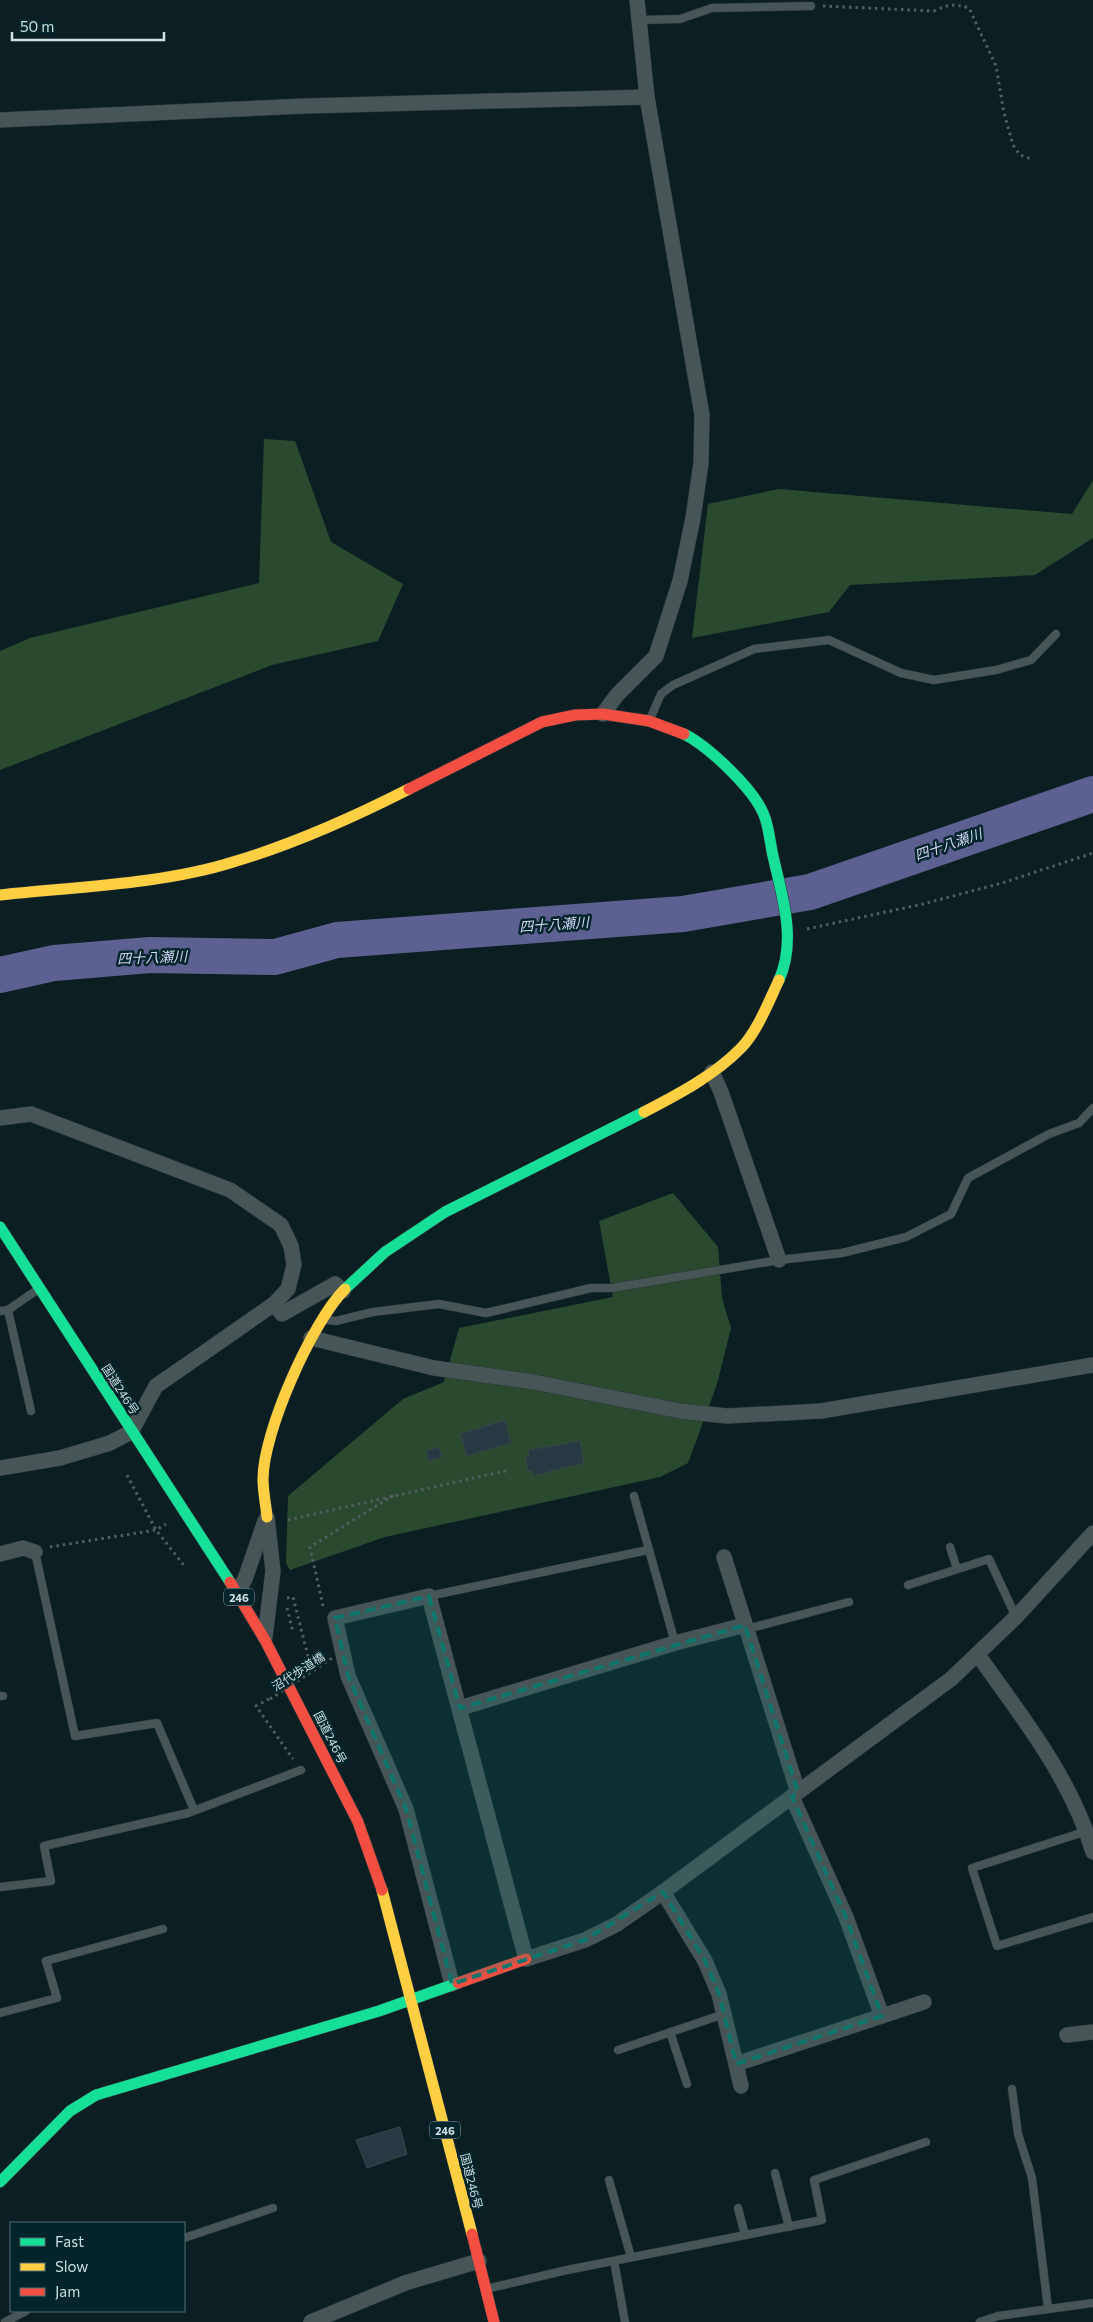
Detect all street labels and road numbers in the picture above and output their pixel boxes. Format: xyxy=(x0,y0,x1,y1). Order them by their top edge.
street label: 国道246号 xyxy=(100,1361,142,1417)
road number: 246 xyxy=(224,1588,254,1605)
street label: 沼代歩道橋 xyxy=(269,1649,327,1693)
street label: 国道246号 xyxy=(312,1708,350,1766)
road number: 246 xyxy=(430,2122,460,2138)
street label: 国道246号 xyxy=(458,2152,486,2210)

